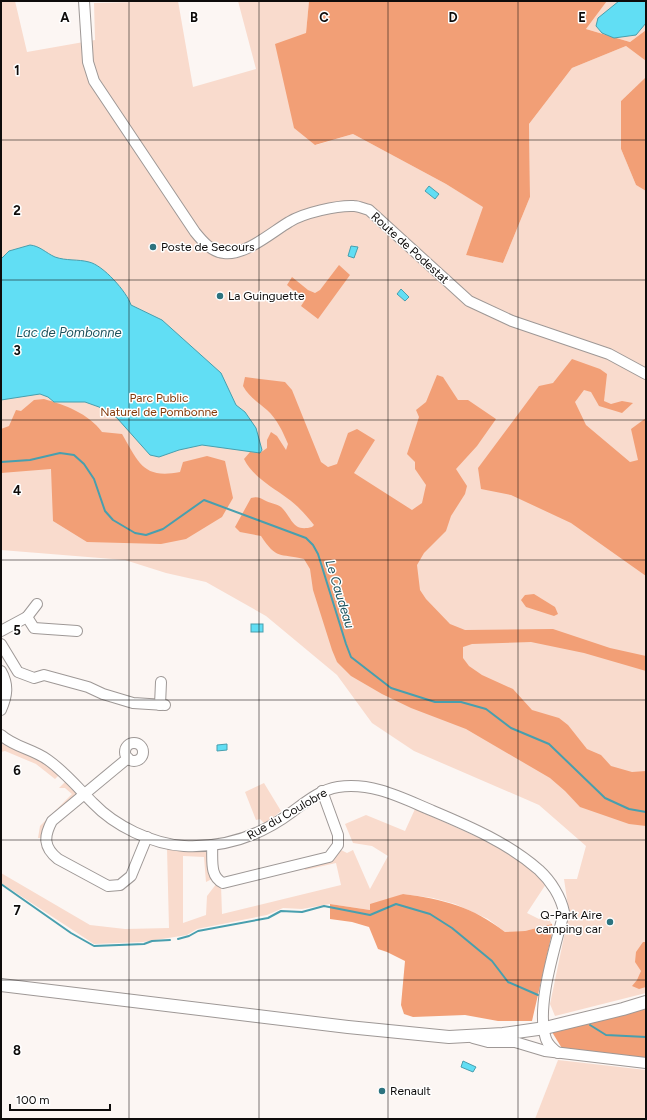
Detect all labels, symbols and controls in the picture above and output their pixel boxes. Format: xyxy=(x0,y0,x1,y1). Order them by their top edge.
text: A xyxy=(60,10,70,25)
text: B xyxy=(190,10,198,25)
text: C xyxy=(319,10,329,25)
text: D xyxy=(448,10,458,25)
text: E xyxy=(578,10,586,25)
text: 1 xyxy=(14,63,20,78)
text: 2 xyxy=(13,203,21,218)
street label: Route de Podestat xyxy=(368,209,452,287)
place label: Poste de Secours xyxy=(161,240,255,254)
marker: Poste de Secours xyxy=(148,242,158,252)
place label: La Guinguette xyxy=(228,289,305,303)
marker: La Guinguette xyxy=(215,291,225,301)
water label: Lac de Pombonne xyxy=(16,325,122,340)
text: 3 xyxy=(13,343,21,358)
park label: Parc Public Naturel de Pombonne xyxy=(100,391,218,419)
text: 4 xyxy=(13,483,21,498)
water label: Le Caudeau xyxy=(322,558,358,630)
text: 5 xyxy=(13,623,21,638)
text: 6 xyxy=(13,763,21,778)
street label: Rue du Coulobre xyxy=(245,785,330,843)
text: 7 xyxy=(13,903,21,918)
place label: Q-Park Aire camping car xyxy=(536,908,602,936)
marker: Q-Park Aire camping car xyxy=(605,917,615,927)
text: 8 xyxy=(13,1043,21,1058)
place label: Renault xyxy=(390,1084,431,1098)
scale bar xyxy=(10,1086,110,1112)
marker: Renault xyxy=(377,1086,387,1096)
text: 100 m xyxy=(16,1093,50,1107)

